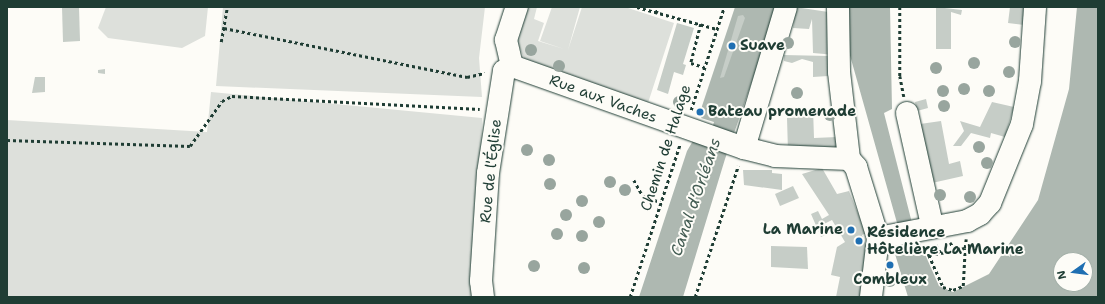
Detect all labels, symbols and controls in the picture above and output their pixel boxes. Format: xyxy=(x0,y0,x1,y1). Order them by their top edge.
place label: Suave xyxy=(740,37,785,55)
marker: Suave xyxy=(727,41,737,51)
street label: Rue aux Vaches xyxy=(547,71,659,127)
street label: Chemin de Halage xyxy=(637,83,695,213)
place label: Bateau promenade xyxy=(708,103,856,121)
marker: Bateau promenade xyxy=(695,107,705,117)
street label: Rue de l'Église xyxy=(477,118,505,224)
water label: Canal d'Orléans xyxy=(667,136,725,258)
place label: La Marine xyxy=(763,221,843,239)
place label: Résidence Hôtelière La Marine xyxy=(867,223,1024,258)
marker: La Marine xyxy=(846,225,856,235)
marker: Résidence Hôtelière La Marine xyxy=(854,236,864,246)
north arrow xyxy=(1053,252,1093,292)
marker: Combleux xyxy=(885,260,895,270)
text: N xyxy=(1054,269,1070,281)
place label: Combleux xyxy=(853,271,927,289)

